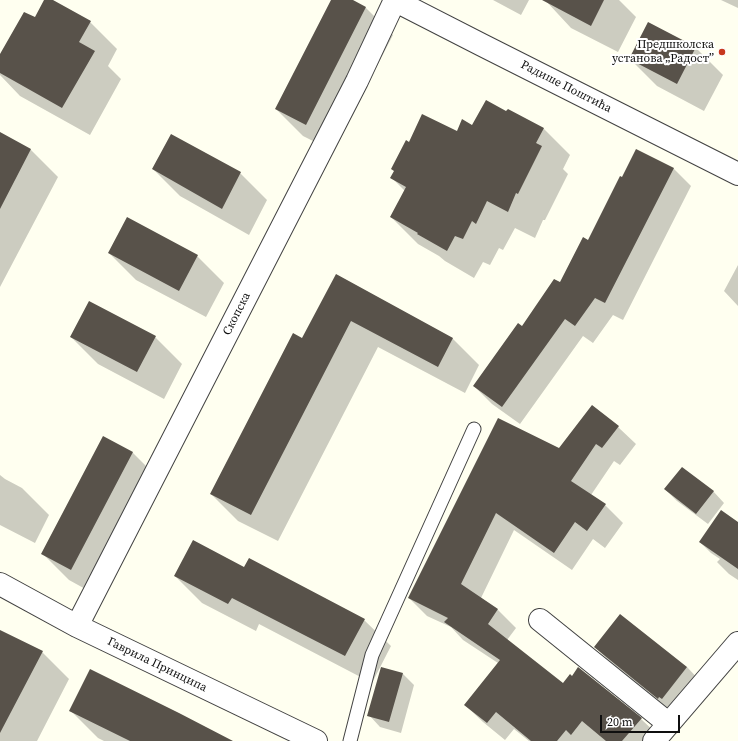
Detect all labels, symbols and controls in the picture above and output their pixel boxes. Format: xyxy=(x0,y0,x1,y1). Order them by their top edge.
place label: Предшколска установа „Радост” xyxy=(612,38,714,66)
marker: Предшколска установа „Радост” xyxy=(717,47,727,57)
street label: Радише Поштића xyxy=(518,58,614,116)
street label: Скопска xyxy=(220,290,254,338)
street label: Гаврила Принципа xyxy=(105,635,209,695)
scale bar xyxy=(602,707,682,733)
text: 20 m xyxy=(607,714,633,730)

